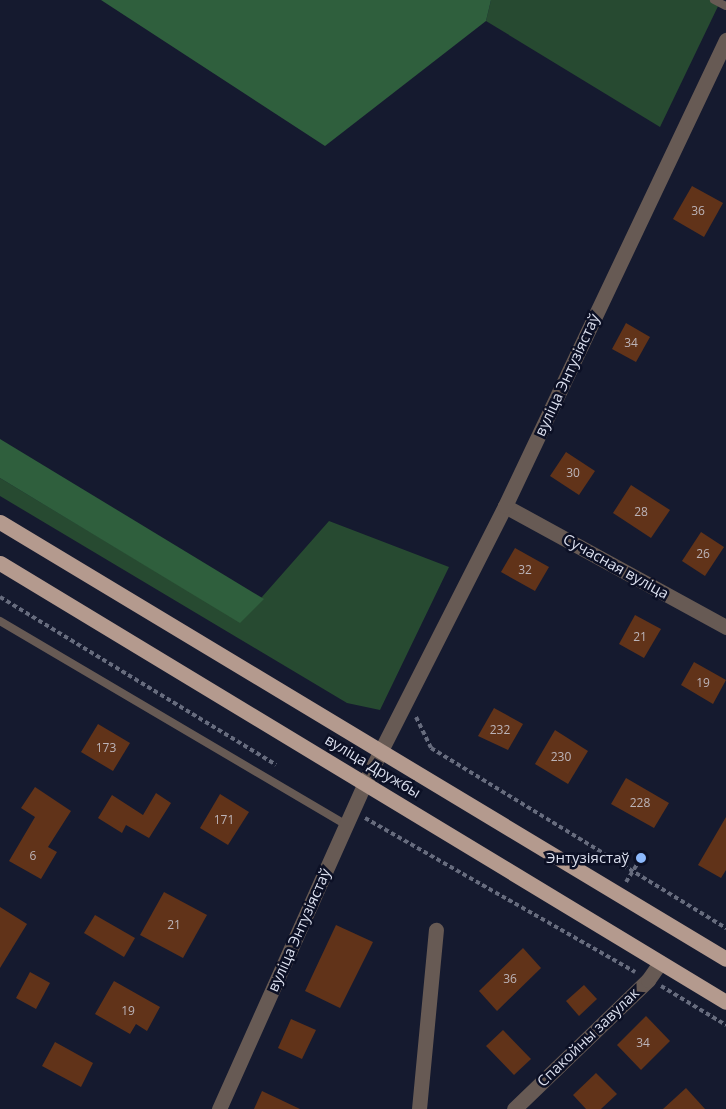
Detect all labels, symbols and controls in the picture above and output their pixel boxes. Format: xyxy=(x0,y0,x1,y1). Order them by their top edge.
house number: 36 xyxy=(691,204,705,218)
street label: вуліца Энтузіястаў xyxy=(531,311,603,439)
house number: 34 xyxy=(624,336,638,350)
house number: 30 xyxy=(566,466,580,480)
house number: 28 xyxy=(634,505,648,519)
street label: Сучасная вуліца xyxy=(560,530,672,602)
house number: 26 xyxy=(696,547,710,561)
house number: 32 xyxy=(518,563,532,577)
house number: 21 xyxy=(633,630,647,644)
house number: 19 xyxy=(696,676,710,690)
house number: 232 xyxy=(490,723,510,737)
street label: вуліца Дружбы xyxy=(322,730,424,802)
house number: 173 xyxy=(96,741,116,755)
house number: 230 xyxy=(551,750,571,764)
house number: 228 xyxy=(630,796,650,810)
house number: 171 xyxy=(214,813,234,827)
house number: 6 xyxy=(30,849,36,863)
place label: Энтузіястаў xyxy=(546,849,629,867)
marker: Энтузіястаў xyxy=(634,851,648,865)
street label: вуліца Энтузіястаў xyxy=(264,866,334,994)
house number: 21 xyxy=(167,918,181,932)
house number: 36 xyxy=(503,972,517,986)
street label: Спакойны завулак xyxy=(533,984,643,1090)
house number: 19 xyxy=(121,1004,135,1018)
house number: 34 xyxy=(636,1036,650,1050)

